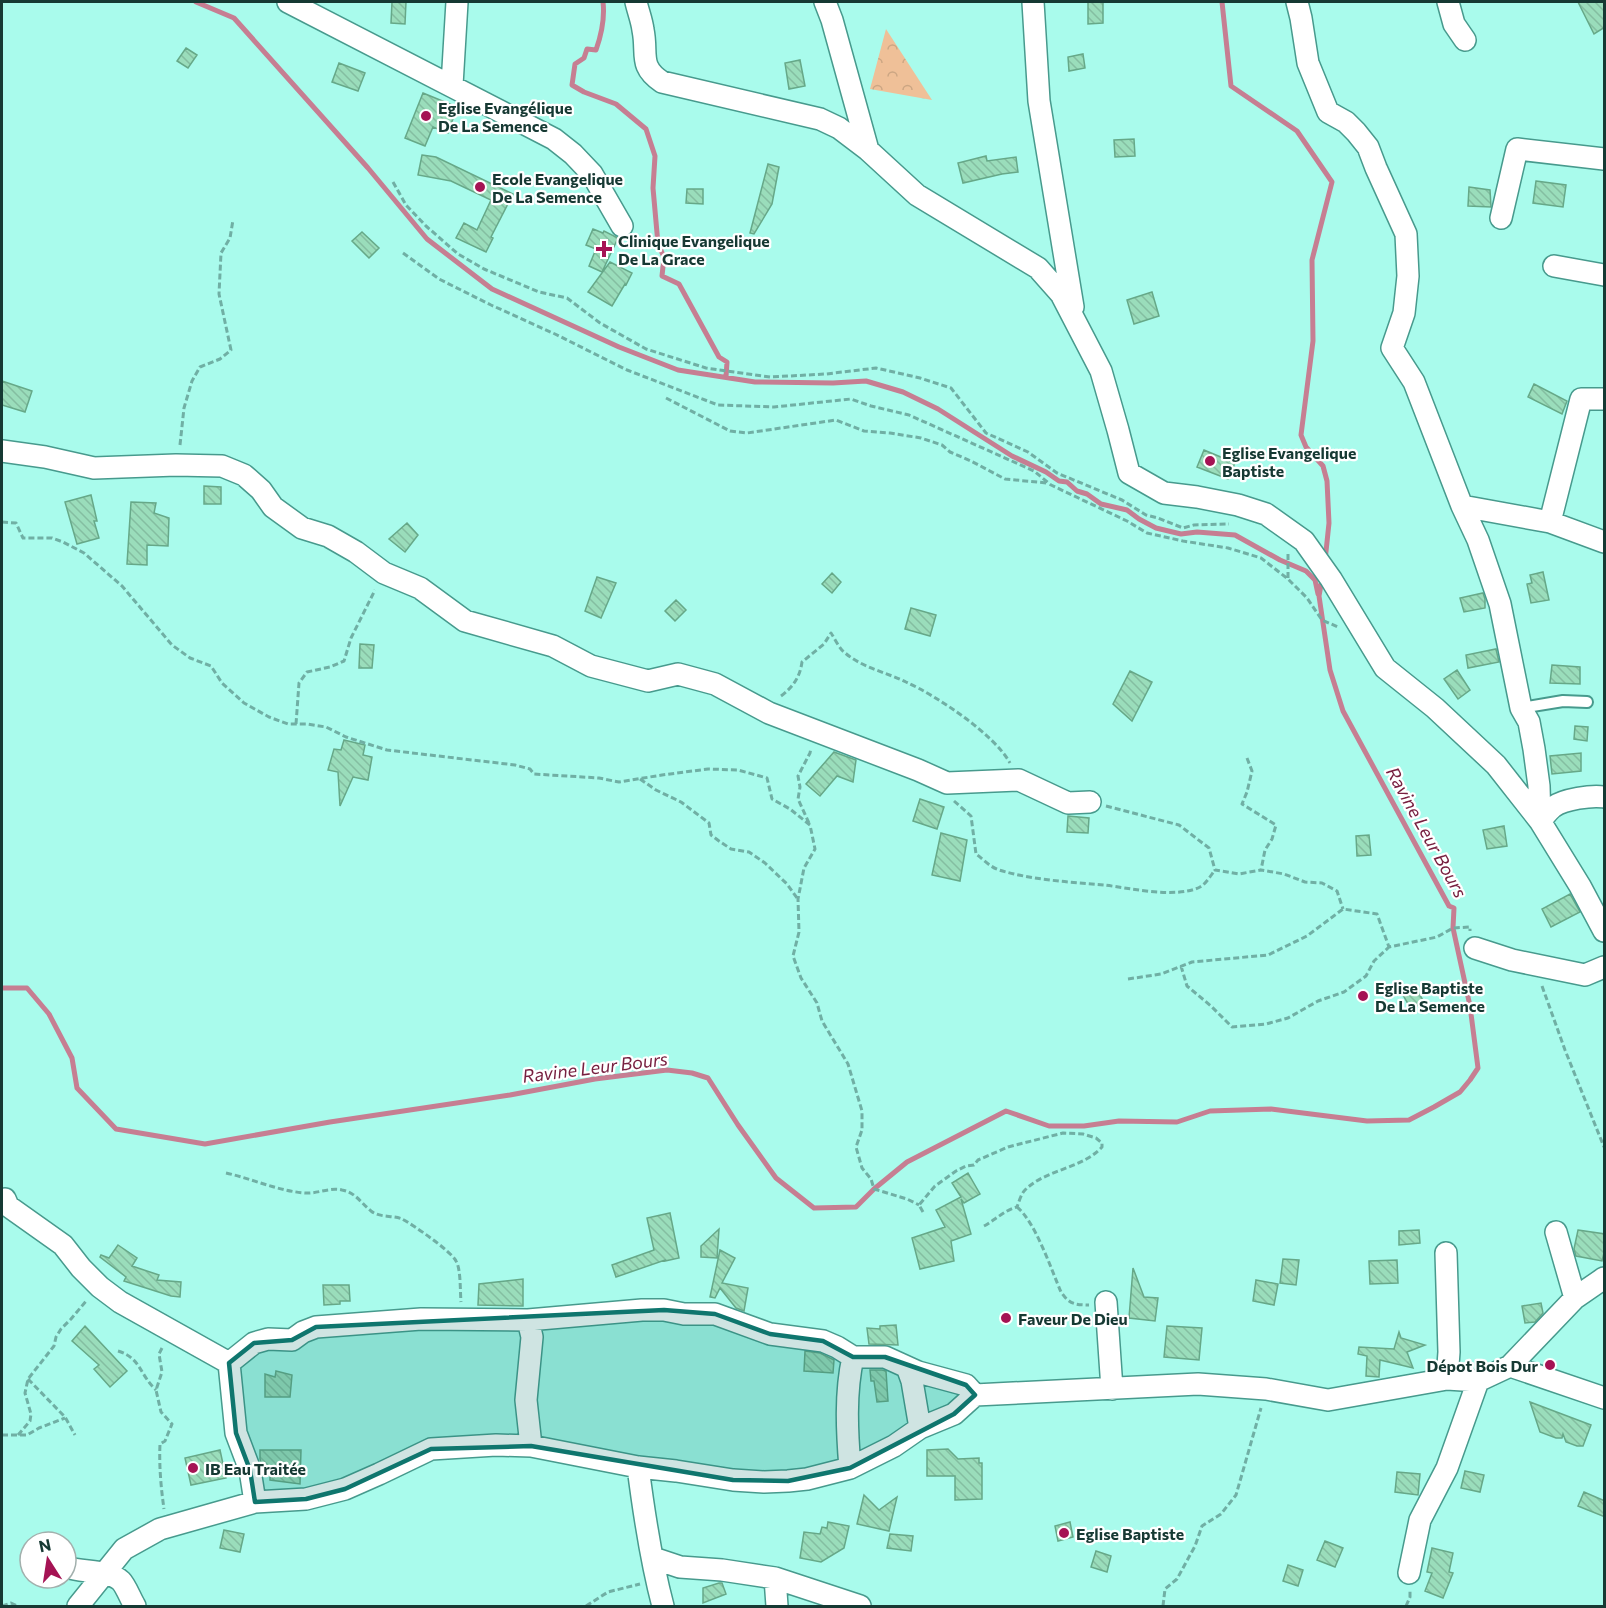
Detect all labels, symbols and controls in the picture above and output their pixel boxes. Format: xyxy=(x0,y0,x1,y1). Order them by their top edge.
place label: Eglise Evangélique De La Semence xyxy=(438,98,572,135)
marker: Eglise Evangélique De La Semence xyxy=(419,109,433,123)
place label: Ecole Evangelique De La Semence xyxy=(492,169,623,206)
marker: Ecole Evangelique De La Semence xyxy=(473,180,487,194)
place label: Clinique Evangelique De La Grace xyxy=(618,231,770,268)
marker: Clinique Evangelique De La Grace xyxy=(595,240,613,258)
place label: Eglise Evangelique Baptiste xyxy=(1222,443,1356,480)
marker: Eglise Evangelique Baptiste xyxy=(1203,454,1217,468)
water label: Ravine Leur Bours xyxy=(1382,763,1472,901)
place label: Eglise Baptiste De La Semence xyxy=(1375,978,1485,1015)
marker: Eglise Baptiste De La Semence xyxy=(1356,989,1370,1003)
water label: Ravine Leur Bours xyxy=(521,1047,669,1087)
place label: Faveur De Dieu xyxy=(1018,1309,1128,1328)
marker: Faveur De Dieu xyxy=(999,1311,1013,1325)
place label: Dépot Bois Dur xyxy=(1426,1356,1538,1375)
marker: Dépot Bois Dur xyxy=(1543,1358,1557,1372)
place label: IB Eau Traitée xyxy=(205,1459,306,1478)
marker: IB Eau Traitée xyxy=(186,1461,200,1475)
place label: Eglise Baptiste xyxy=(1076,1524,1184,1543)
marker: Eglise Baptiste xyxy=(1057,1526,1071,1540)
north arrow xyxy=(18,1530,78,1590)
text: N xyxy=(37,1534,53,1555)

